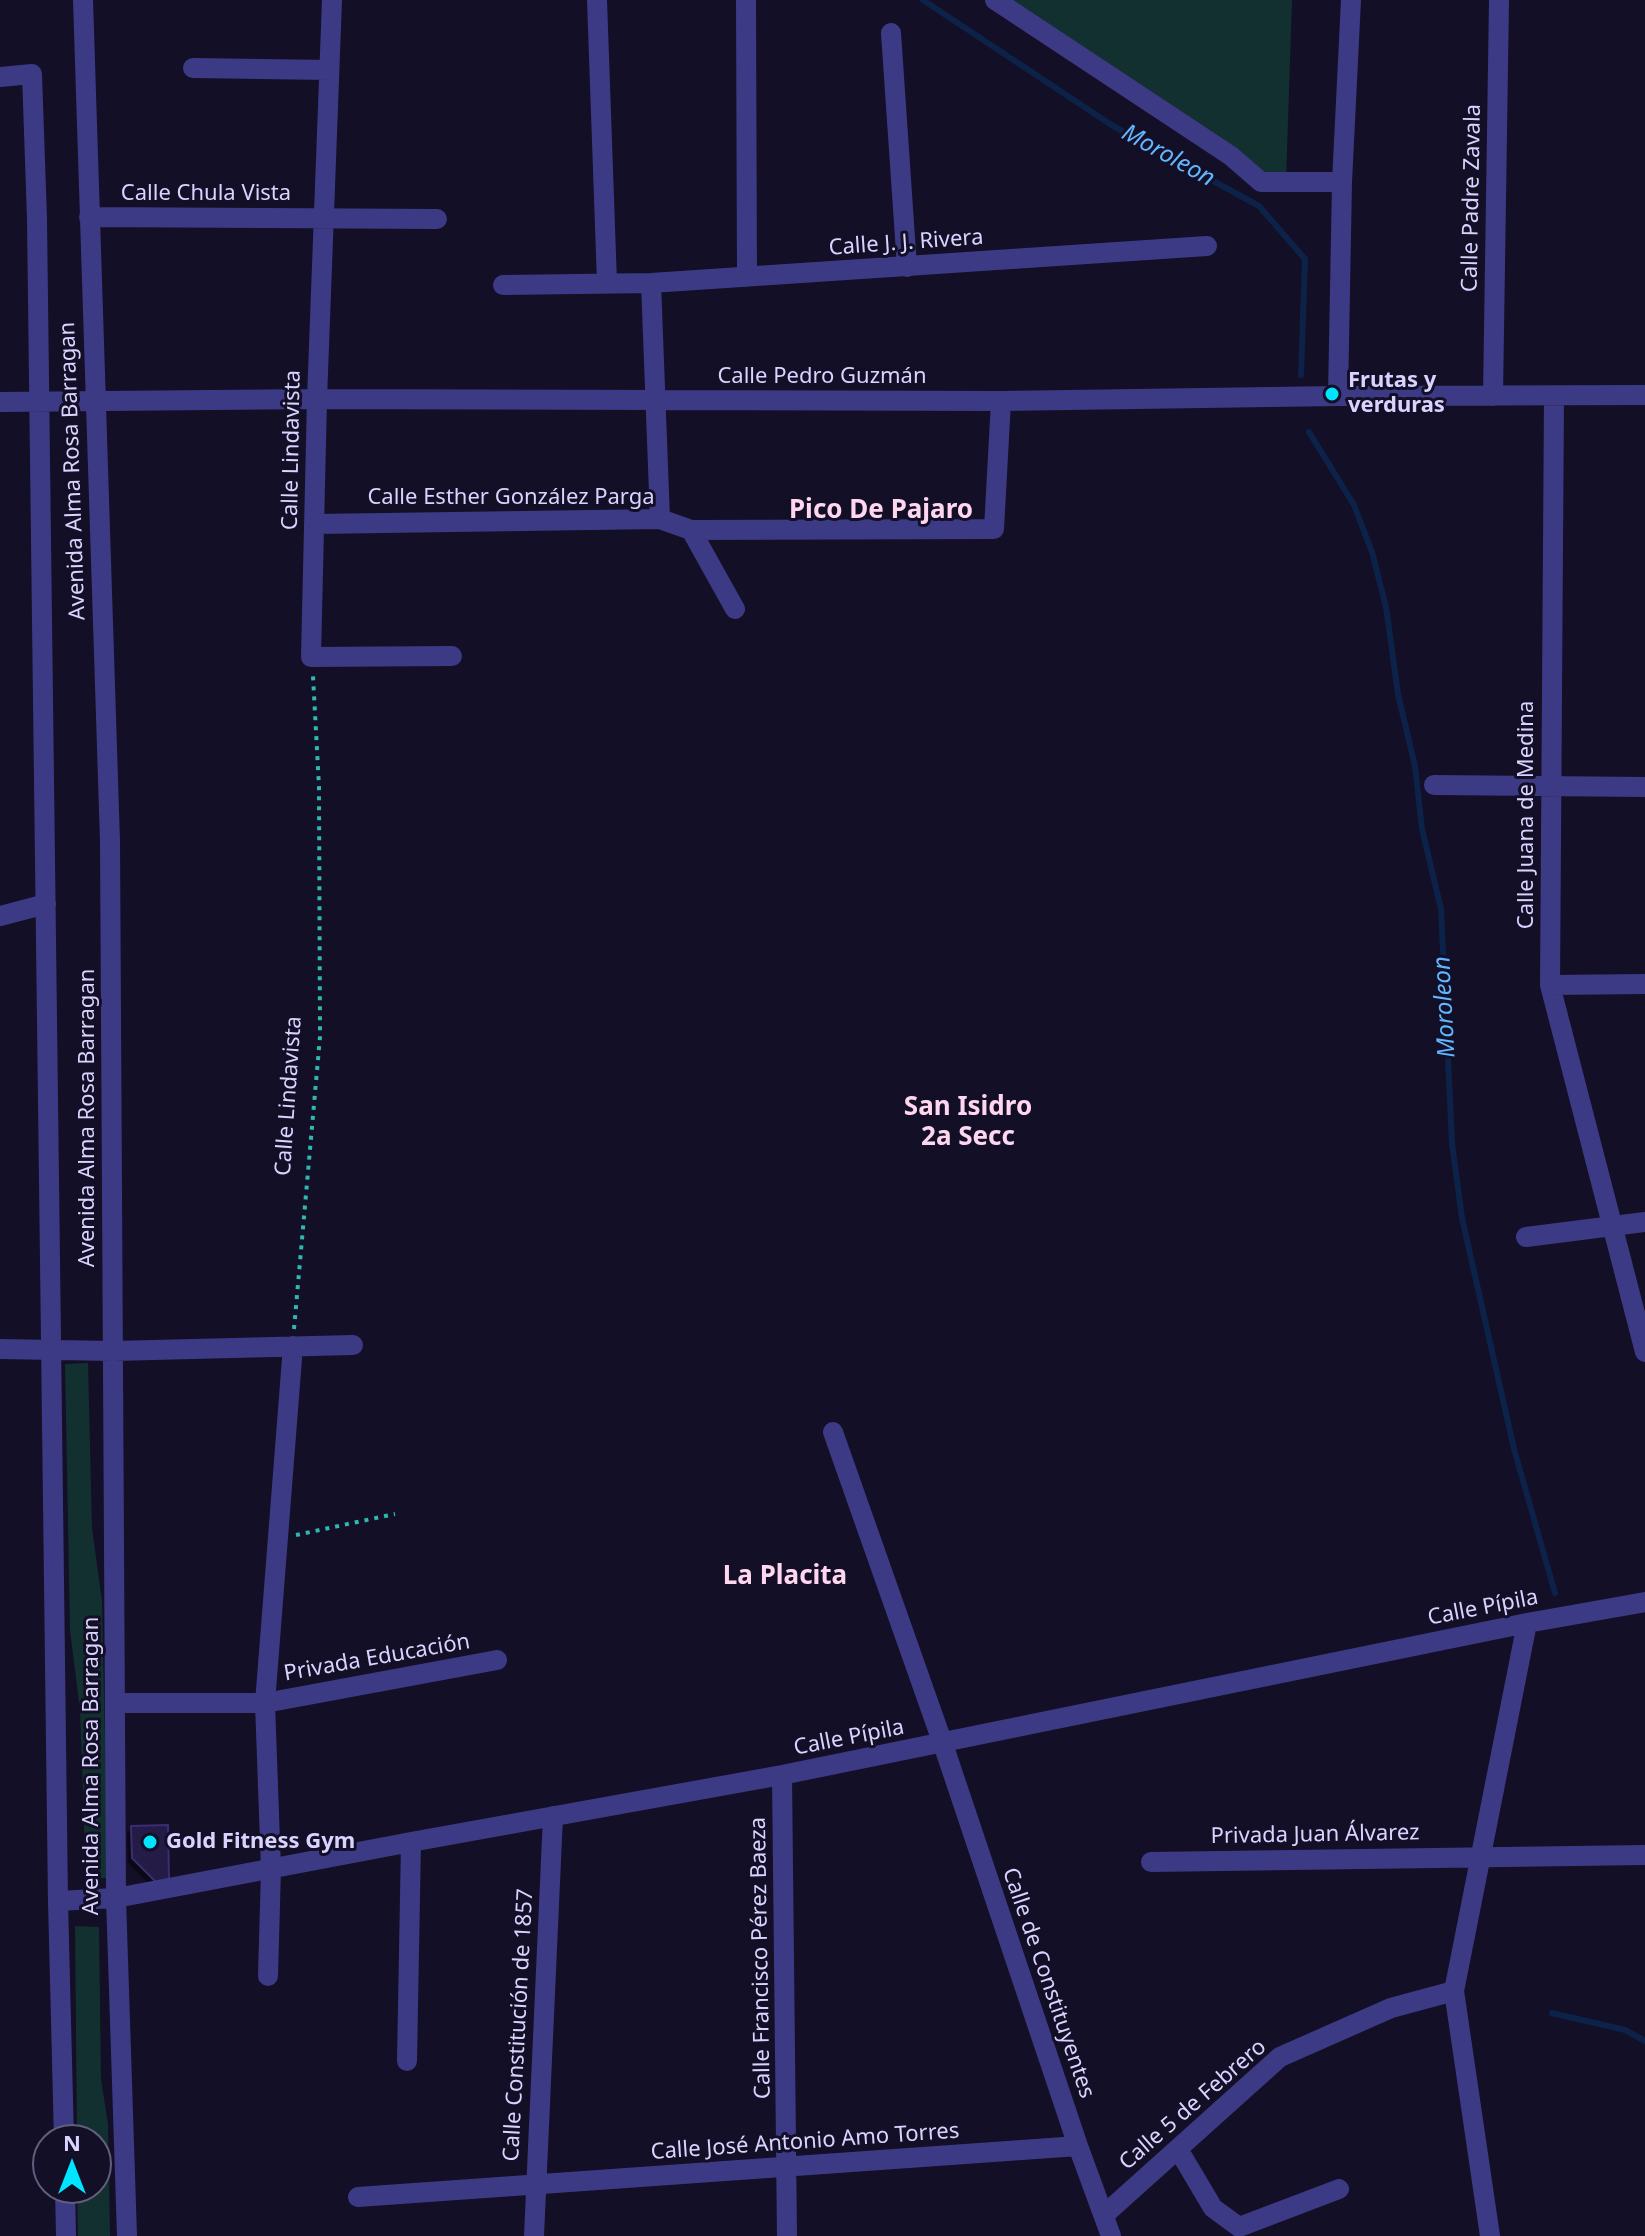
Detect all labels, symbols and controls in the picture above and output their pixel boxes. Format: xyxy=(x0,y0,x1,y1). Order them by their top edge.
street label: Calle Padre Zavala xyxy=(1457,104,1487,292)
water label: Moroleon xyxy=(1116,119,1220,193)
street label: Calle Chula Vista xyxy=(121,181,291,207)
street label: Calle J. J. Rivera xyxy=(828,224,984,262)
street label: Avenida Alma Rosa Barragan xyxy=(55,321,91,621)
street label: Calle Pedro Guzmán xyxy=(717,364,927,390)
place label: Frutas y verduras xyxy=(1348,368,1445,420)
street label: Calle Lindavista xyxy=(277,370,307,530)
marker: Frutas y verduras xyxy=(1323,385,1341,403)
street label: Calle Esther González Parga xyxy=(367,485,655,511)
district label: Pico De Pajaro xyxy=(789,495,973,527)
street label: Calle Juana de Medina xyxy=(1514,701,1540,929)
water label: Moroleon xyxy=(1428,955,1462,1059)
street label: Avenida Alma Rosa Barragan xyxy=(75,969,101,1267)
street label: Calle Lindavista xyxy=(270,1015,308,1177)
district label: San Isidro 2a Secc xyxy=(904,1092,1032,1154)
district label: La Placita xyxy=(723,1561,847,1593)
street label: Calle Pípila xyxy=(1426,1584,1540,1632)
street label: Avenida Alma Rosa Barragan xyxy=(79,1617,105,1915)
street label: Privada Educación xyxy=(282,1629,472,1687)
street label: Calle Pípila xyxy=(792,1714,906,1762)
street label: Calle Francisco Pérez Baeza xyxy=(745,1817,777,2099)
street label: Privada Juan Álvarez xyxy=(1210,1820,1420,1850)
place label: Gold Fitness Gym xyxy=(166,1829,355,1855)
marker: Gold Fitness Gym xyxy=(141,1833,159,1851)
street label: Calle de Constituyentes xyxy=(996,1864,1100,2102)
street label: Calle Constitución de 1857 xyxy=(499,1888,539,2162)
street label: Calle 5 de Febrero xyxy=(1114,2034,1272,2176)
street label: Calle José Antonio Amo Torres xyxy=(650,2118,960,2166)
north arrow xyxy=(32,2124,112,2204)
text: N xyxy=(63,2127,81,2157)

